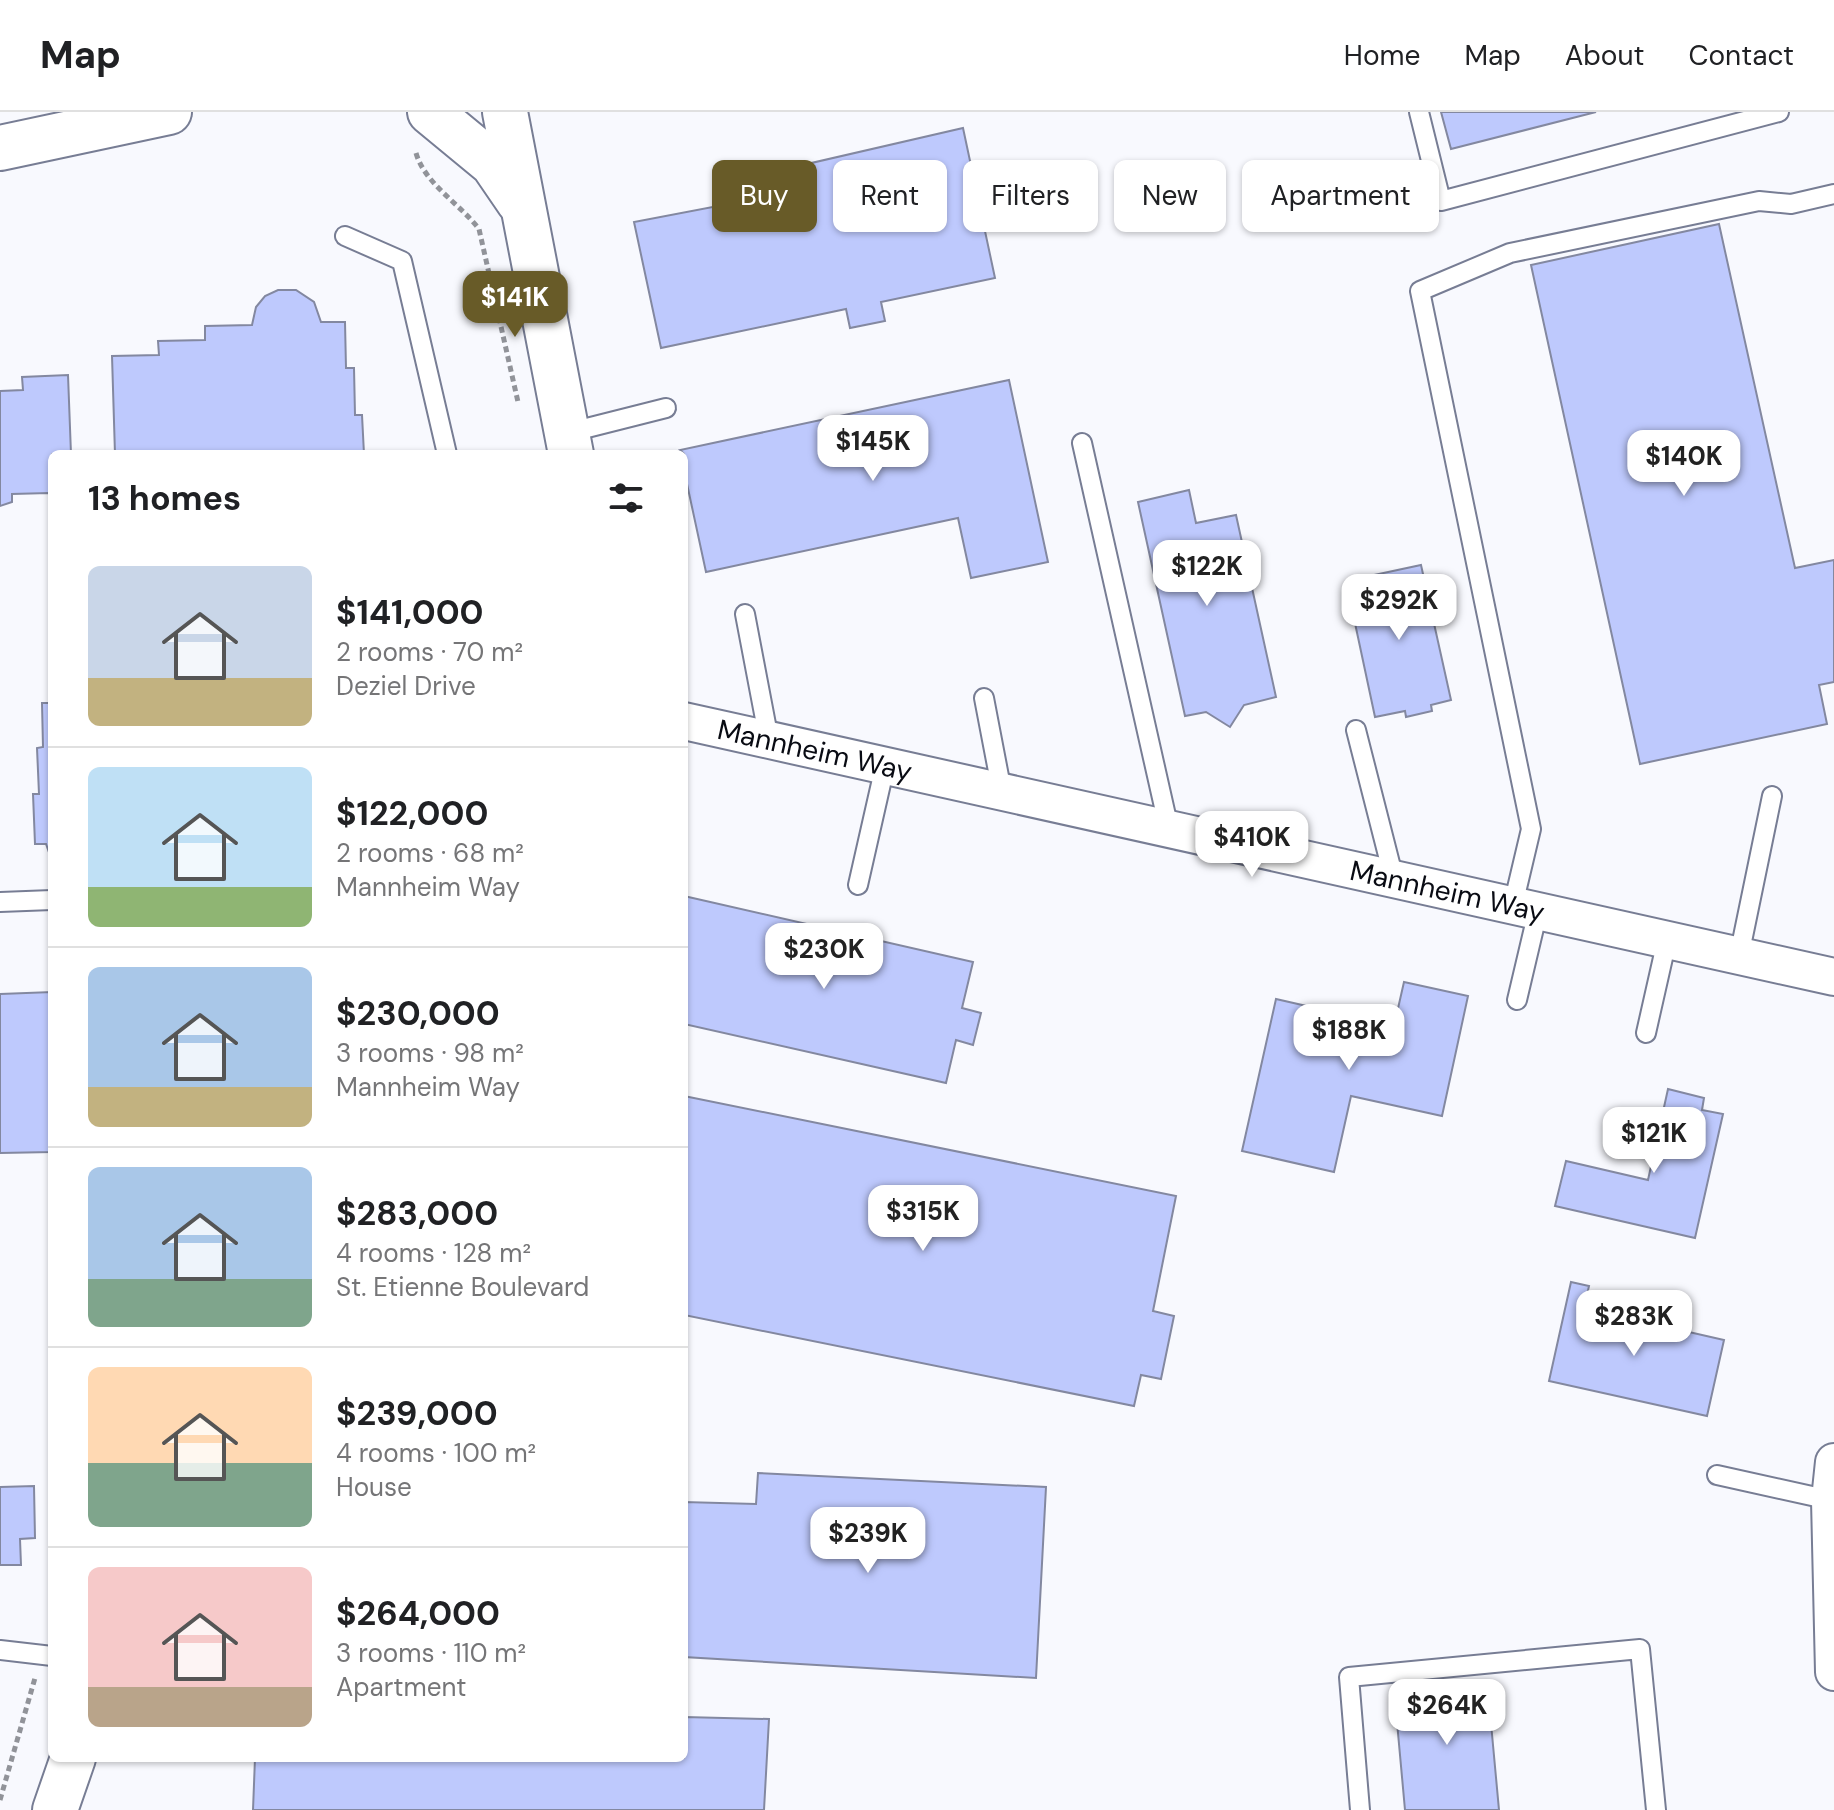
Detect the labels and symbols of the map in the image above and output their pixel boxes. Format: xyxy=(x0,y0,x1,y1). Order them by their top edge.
pin: $141K xyxy=(459,271,571,339)
pin: $145K xyxy=(817,415,929,483)
pin: $140K xyxy=(1628,430,1740,498)
pin: $122K xyxy=(1151,540,1263,608)
pin: $292K xyxy=(1343,574,1455,642)
street label: Mannheim Way xyxy=(714,711,916,790)
pin: $410K xyxy=(1196,811,1308,879)
street label: Mannheim Way xyxy=(1347,851,1548,931)
pin: $230K xyxy=(768,923,880,991)
pin: $188K xyxy=(1293,1004,1405,1072)
pin: $121K xyxy=(1598,1107,1710,1175)
pin: $315K xyxy=(867,1185,979,1253)
pin: $283K xyxy=(1578,1290,1690,1358)
pin: $239K xyxy=(812,1507,924,1575)
pin: $264K xyxy=(1391,1679,1503,1747)

